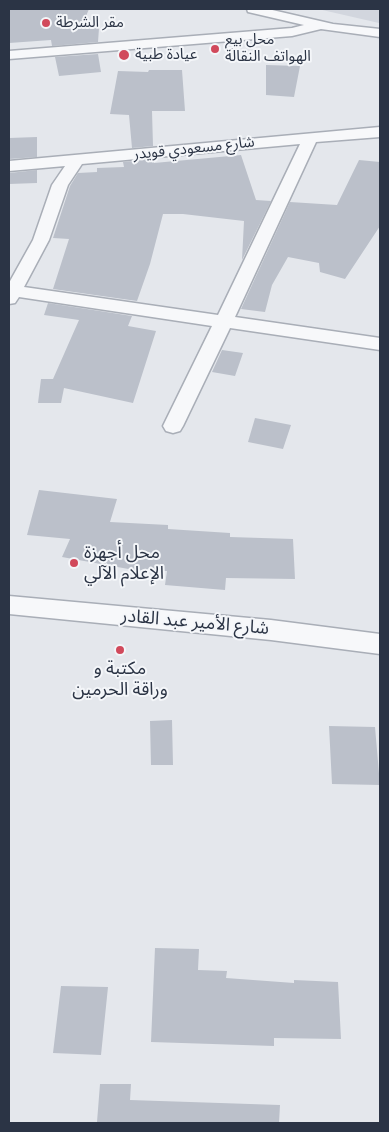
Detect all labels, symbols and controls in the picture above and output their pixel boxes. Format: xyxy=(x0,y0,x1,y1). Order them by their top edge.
place label: مقر الشرطة xyxy=(56,14,124,32)
marker: مقر الشرطة xyxy=(40,17,52,29)
place label: محل بيع الهواتف النقالة xyxy=(225,31,311,66)
marker: محل بيع الهواتف النقالة xyxy=(209,43,221,55)
place label: عيادة طبية xyxy=(135,46,197,64)
marker: عيادة طبية xyxy=(117,48,131,62)
street label: شارع مسعودي قويدر xyxy=(132,134,256,164)
place label: محل أجهزة الإعلام الآلي xyxy=(84,542,164,584)
marker: محل أجهزة الإعلام الآلي xyxy=(68,557,80,569)
street label: شارع الأمير عبد القادر xyxy=(120,606,270,640)
marker: مكتبة و وراقة الحرمين xyxy=(114,644,126,656)
place label: مكتبة و وراقة الحرمين xyxy=(72,658,168,701)

